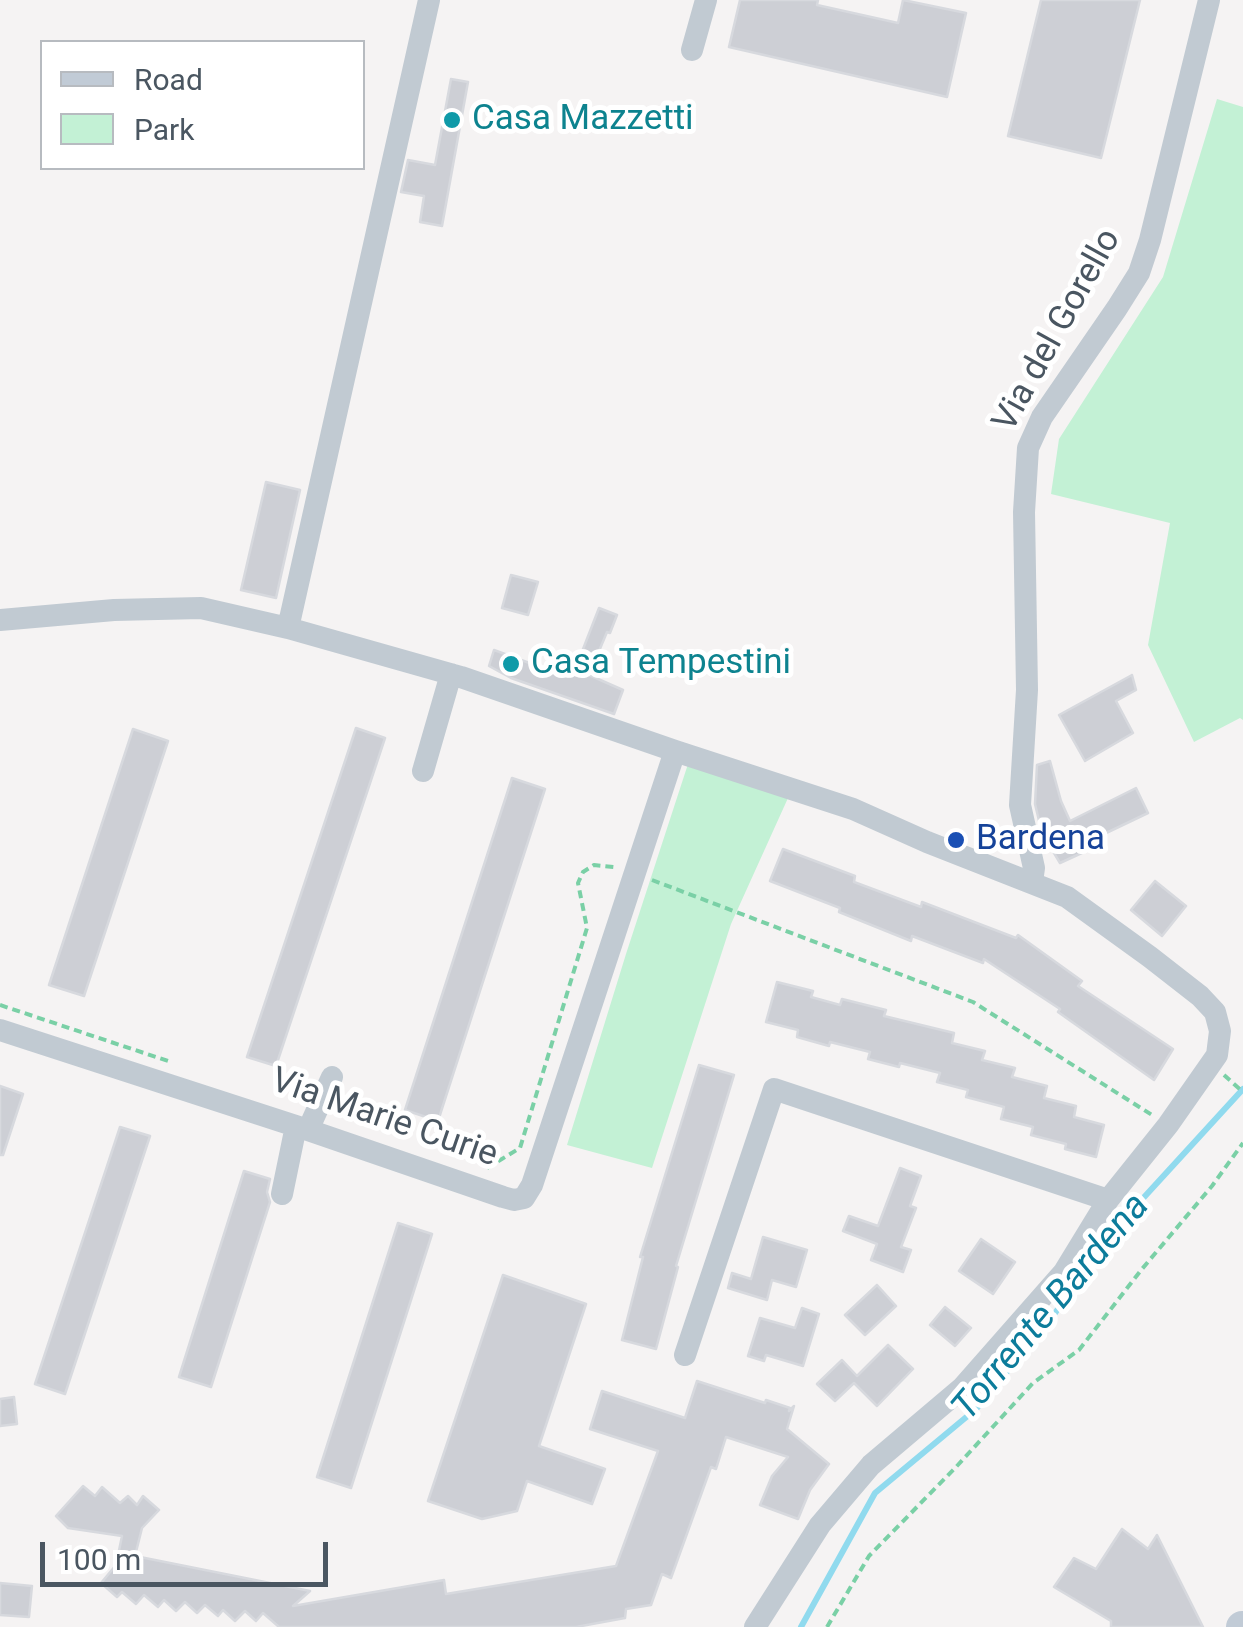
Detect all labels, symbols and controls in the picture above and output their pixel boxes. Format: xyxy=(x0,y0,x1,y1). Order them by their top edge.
legend xyxy=(40,40,365,170)
text: Road xyxy=(134,62,203,97)
place label: Casa Mazzetti xyxy=(472,99,694,141)
marker: Casa Mazzetti xyxy=(441,109,463,131)
text: Park xyxy=(134,112,194,147)
street label: Via del Gorello xyxy=(985,222,1131,440)
place label: Casa Tempestini xyxy=(531,643,791,685)
marker: Casa Tempestini xyxy=(500,653,522,675)
place label: Bardena xyxy=(976,819,1105,861)
marker: Bardena xyxy=(945,829,967,851)
street label: Via Marie Curie xyxy=(265,1061,503,1177)
water label: Torrente Bardena xyxy=(944,1185,1160,1431)
scale bar xyxy=(45,1522,332,1584)
text: 100 m xyxy=(57,1542,141,1577)

